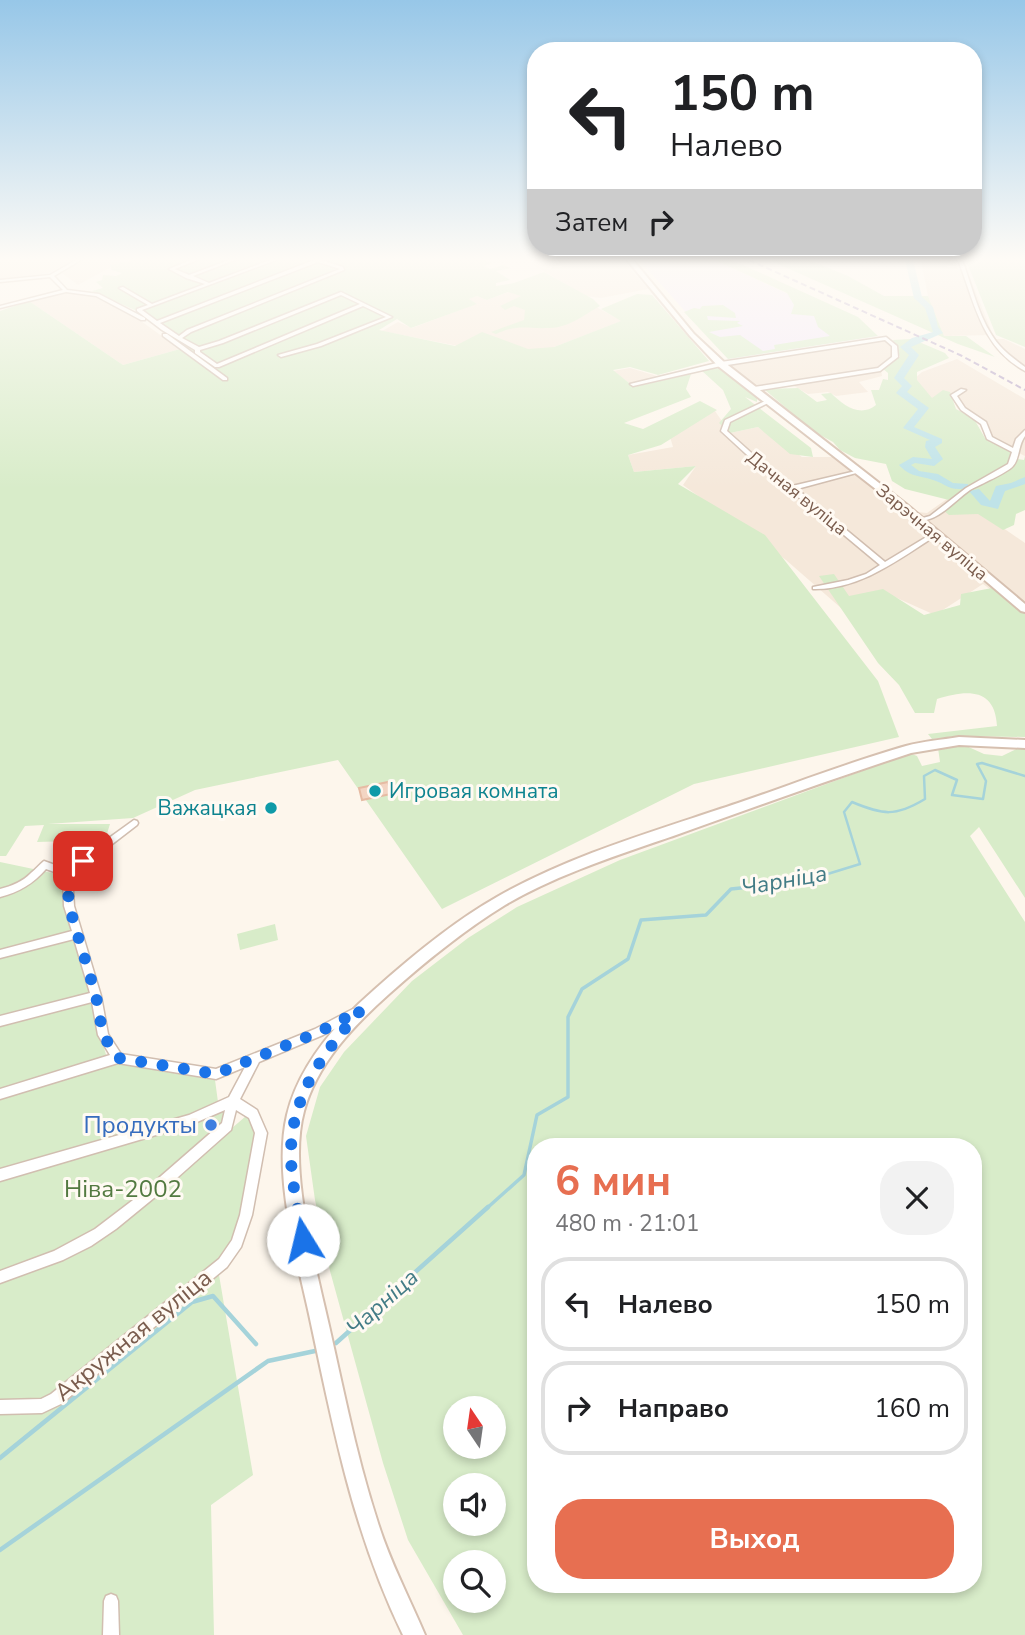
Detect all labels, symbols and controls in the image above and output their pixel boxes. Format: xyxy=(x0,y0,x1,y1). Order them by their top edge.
text: 150 m xyxy=(670,60,814,127)
icon: left xyxy=(555,70,646,161)
text: Налево xyxy=(670,124,783,167)
icon: right xyxy=(642,203,680,241)
text: Затем xyxy=(555,205,628,240)
street label: Дачная вуліца xyxy=(742,445,852,541)
street label: Зарэчная вуліца xyxy=(871,478,993,586)
place label: Игровая комната xyxy=(389,777,559,805)
marker: Игровая комната xyxy=(367,783,383,799)
place label: Важацкая xyxy=(157,794,257,822)
marker: Важацкая xyxy=(263,800,279,816)
pin xyxy=(53,831,113,891)
icon: arrive xyxy=(64,842,102,880)
water label: Чарніца xyxy=(739,858,830,903)
place label: Продукты xyxy=(83,1109,197,1141)
marker: Продукты xyxy=(203,1117,219,1133)
text: 6 мин xyxy=(555,1153,671,1210)
button: close xyxy=(880,1161,954,1235)
park label: Ніва-2002 xyxy=(64,1173,182,1205)
position arrow xyxy=(266,1203,340,1277)
text: 480 m · 21:01 xyxy=(555,1208,700,1239)
street label: Акружная вуліца xyxy=(48,1262,218,1408)
water label: Чарніца xyxy=(340,1262,425,1343)
icon: left xyxy=(559,1285,597,1323)
text: Налево xyxy=(618,1287,713,1322)
text: 150 m xyxy=(874,1287,950,1322)
icon: right xyxy=(559,1389,597,1427)
text: Направо xyxy=(618,1391,729,1426)
text: 160 m xyxy=(874,1391,950,1426)
north arrow xyxy=(443,1396,506,1460)
map controls xyxy=(443,1396,506,1613)
button: sound xyxy=(443,1473,506,1536)
button: Выход xyxy=(555,1499,954,1579)
button: search xyxy=(443,1550,506,1613)

